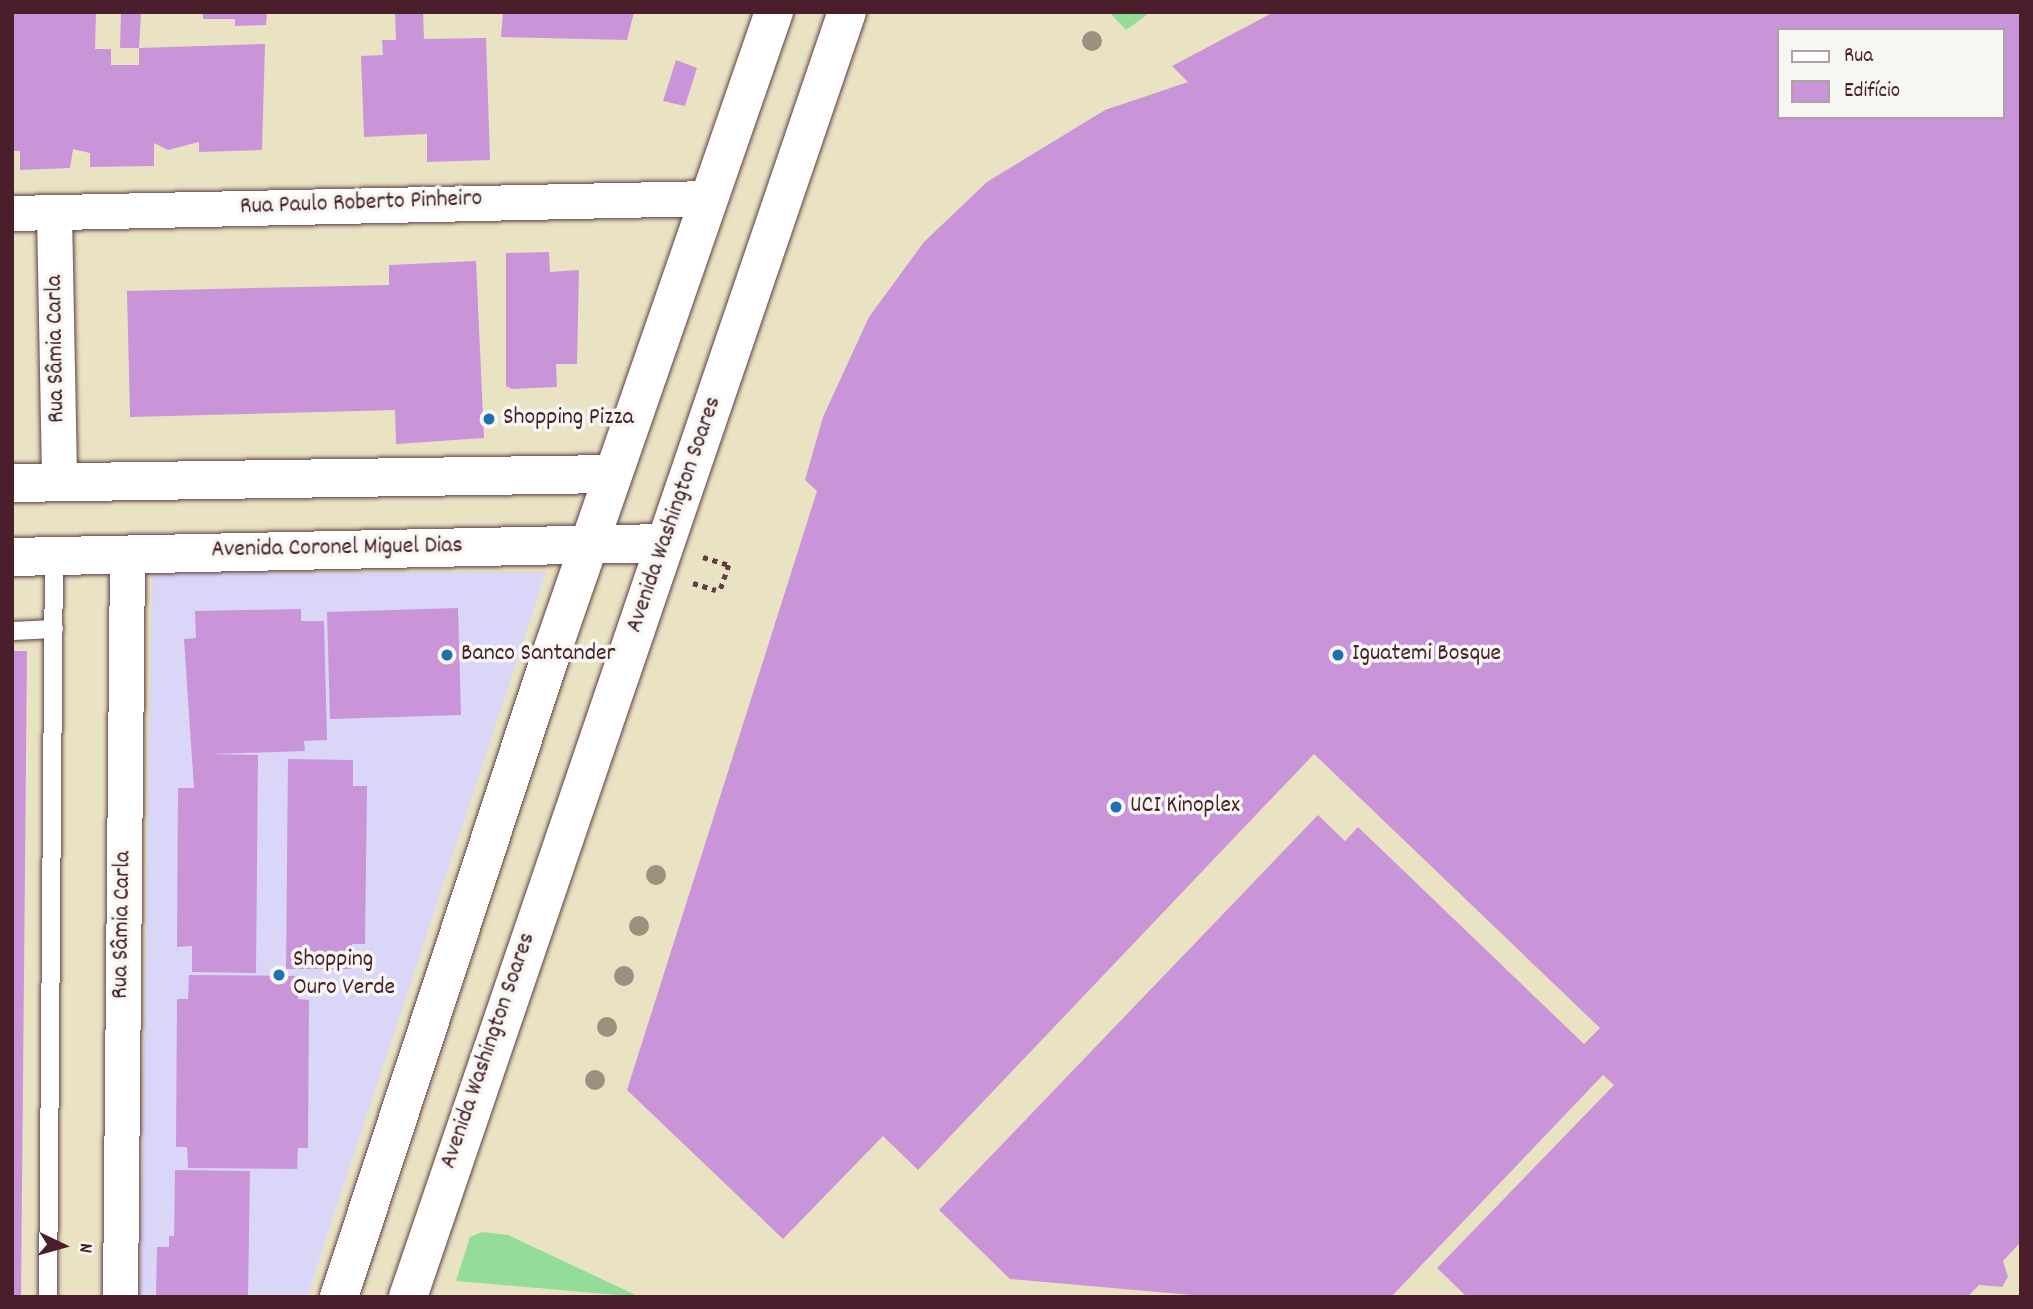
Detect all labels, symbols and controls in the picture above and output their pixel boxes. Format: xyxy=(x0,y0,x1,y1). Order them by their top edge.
legend xyxy=(1778,28,2005,119)
text: Rua xyxy=(1844,42,1873,72)
text: Edifício xyxy=(1844,77,1900,107)
street label: Rua Paulo Roberto Pinheiro xyxy=(239,185,483,223)
street label: Rua Sâmia Carla xyxy=(41,275,73,423)
street label: Avenida Washington Soares xyxy=(621,393,729,637)
place label: Shopping Pizza xyxy=(503,405,634,433)
marker: Shopping Pizza xyxy=(481,411,497,427)
street label: Avenida Coronel Miguel Dias xyxy=(211,532,463,566)
place label: Banco Santander xyxy=(461,641,615,669)
place label: Iguatemi Bosque xyxy=(1352,641,1501,669)
marker: Banco Santander xyxy=(439,647,455,663)
marker: Iguatemi Bosque xyxy=(1330,647,1346,663)
place label: UCI Kinoplex xyxy=(1130,793,1240,821)
marker: UCI Kinoplex xyxy=(1108,799,1124,815)
street label: Rua Sâmia Carla xyxy=(107,851,139,999)
street label: Avenida Washington Soares xyxy=(435,929,543,1173)
place label: Shopping Ouro Verde xyxy=(293,947,395,1003)
marker: Shopping Ouro Verde xyxy=(271,967,287,983)
north arrow xyxy=(28,1211,98,1281)
text: N xyxy=(71,1242,98,1254)

